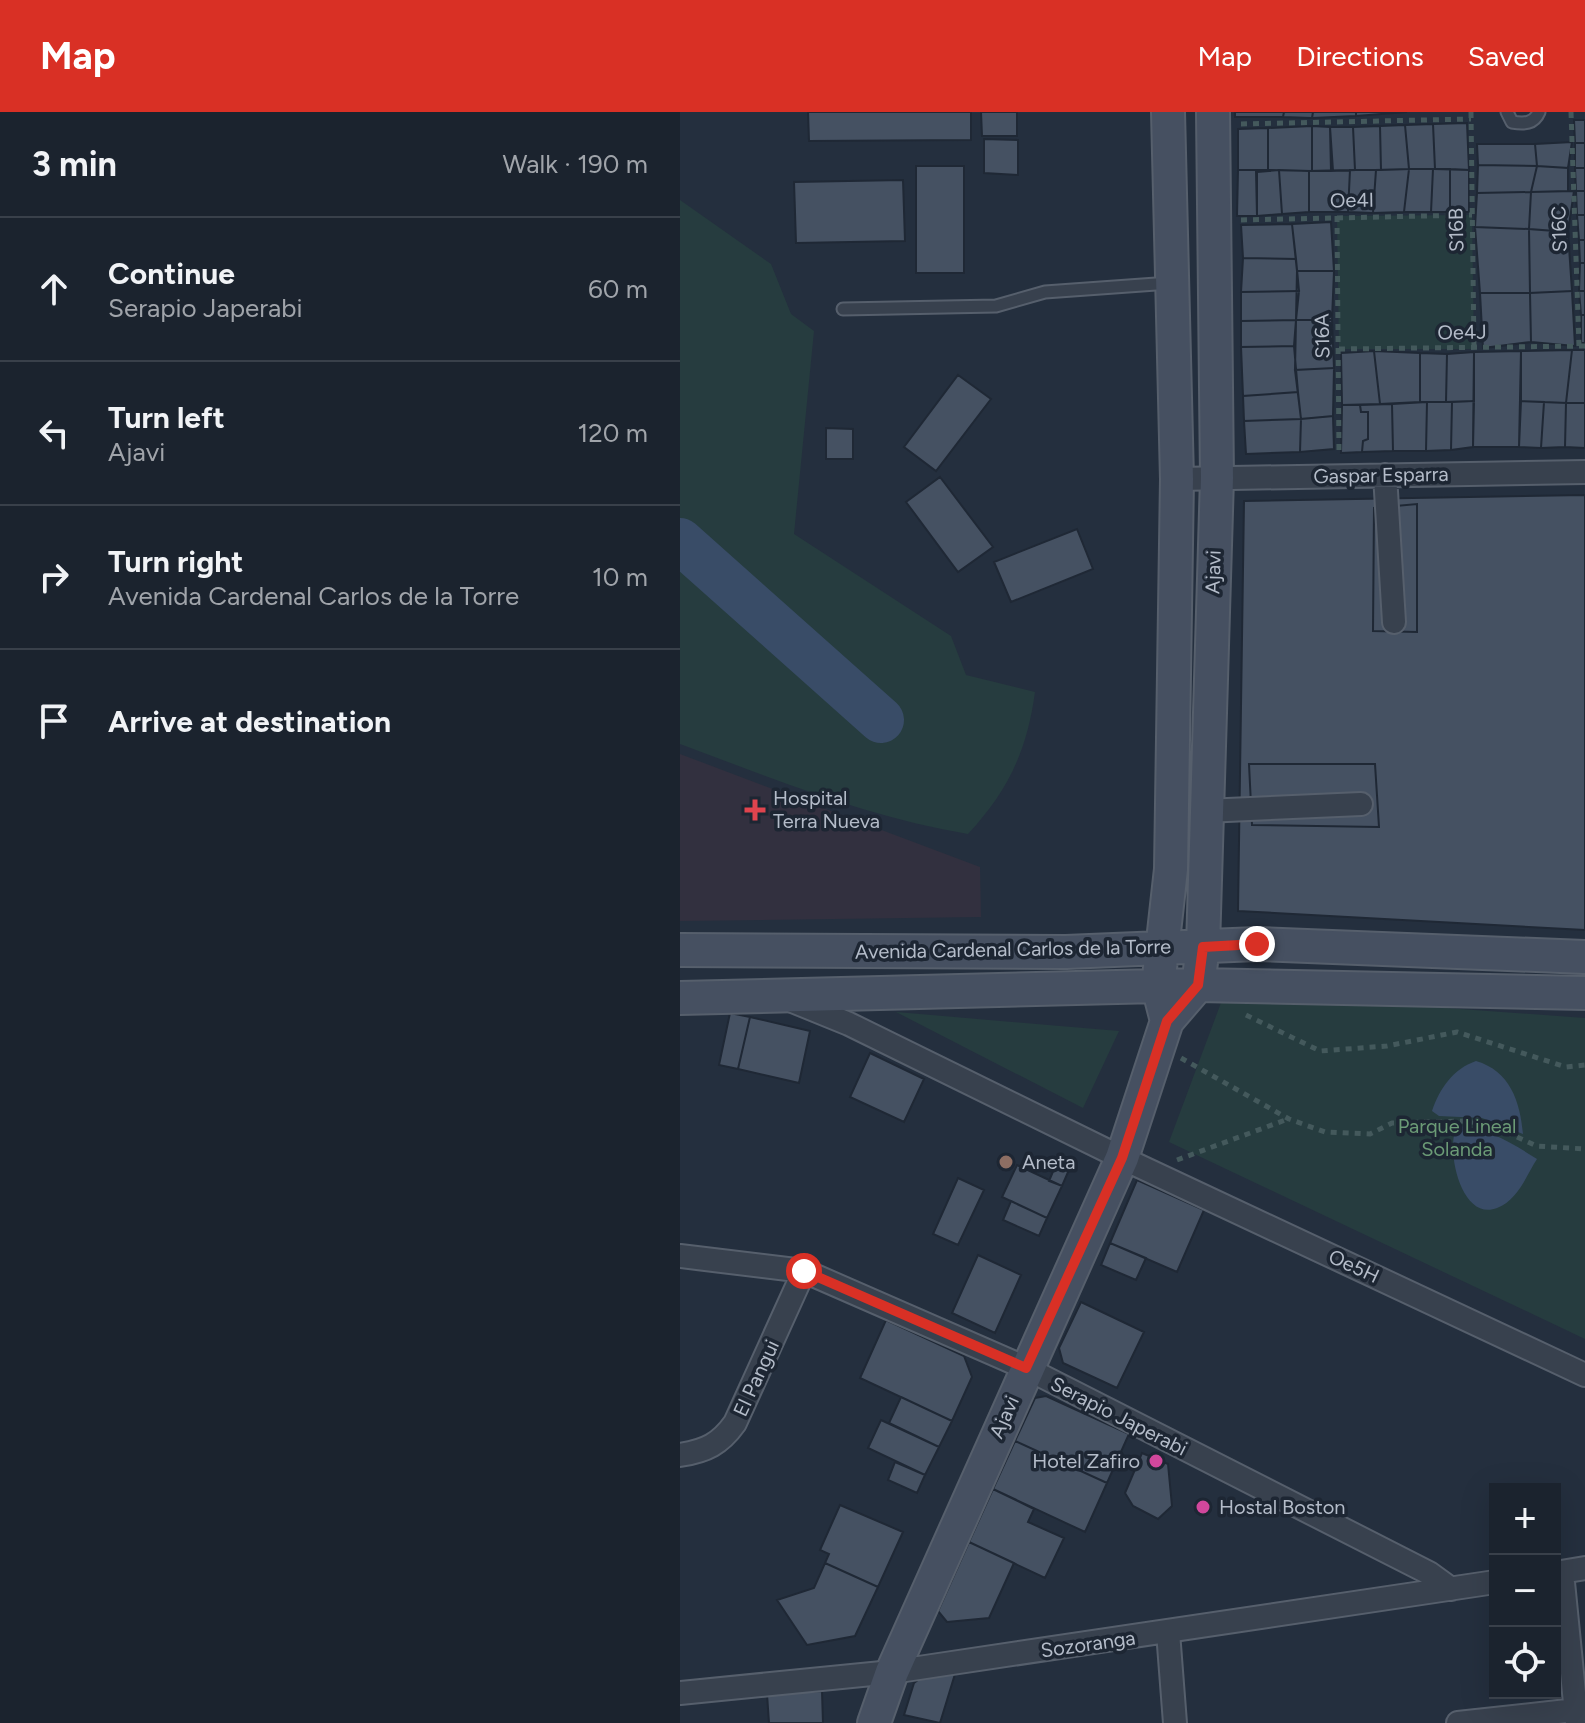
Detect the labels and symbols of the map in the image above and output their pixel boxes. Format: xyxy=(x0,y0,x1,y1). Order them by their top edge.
street label: Oe4I xyxy=(1330,188,1374,212)
street label: S16C xyxy=(1546,205,1572,253)
street label: S16B xyxy=(1444,208,1468,252)
street label: S16A xyxy=(1310,313,1334,359)
street label: Oe4J xyxy=(1437,320,1487,344)
street label: Gaspar Esparra xyxy=(1313,462,1449,488)
street label: Ajavi xyxy=(1200,550,1226,594)
place label: Hospital Terra Nueva xyxy=(773,786,880,833)
marker: Hospital Terra Nueva xyxy=(744,799,766,821)
route end xyxy=(1239,926,1275,962)
street label: Avenida Cardenal Carlos de la Torre xyxy=(855,934,1171,964)
park label: Parque Lineal Solanda xyxy=(1398,1114,1516,1161)
place label: Aneta xyxy=(1022,1150,1075,1174)
marker: Aneta xyxy=(997,1153,1015,1171)
street label: Oe5H xyxy=(1325,1244,1383,1288)
route start xyxy=(786,1253,822,1289)
street label: El Pangui xyxy=(728,1336,784,1420)
street label: Serapio Japerabi xyxy=(1047,1371,1191,1461)
street label: Ajavi xyxy=(984,1392,1024,1442)
place label: Hotel Zafiro xyxy=(1032,1449,1140,1473)
marker: Hotel Zafiro xyxy=(1147,1452,1165,1470)
place label: Hostal Boston xyxy=(1219,1495,1345,1519)
marker: Hostal Boston xyxy=(1194,1498,1212,1516)
street label: Sozoranga xyxy=(1039,1625,1137,1663)

